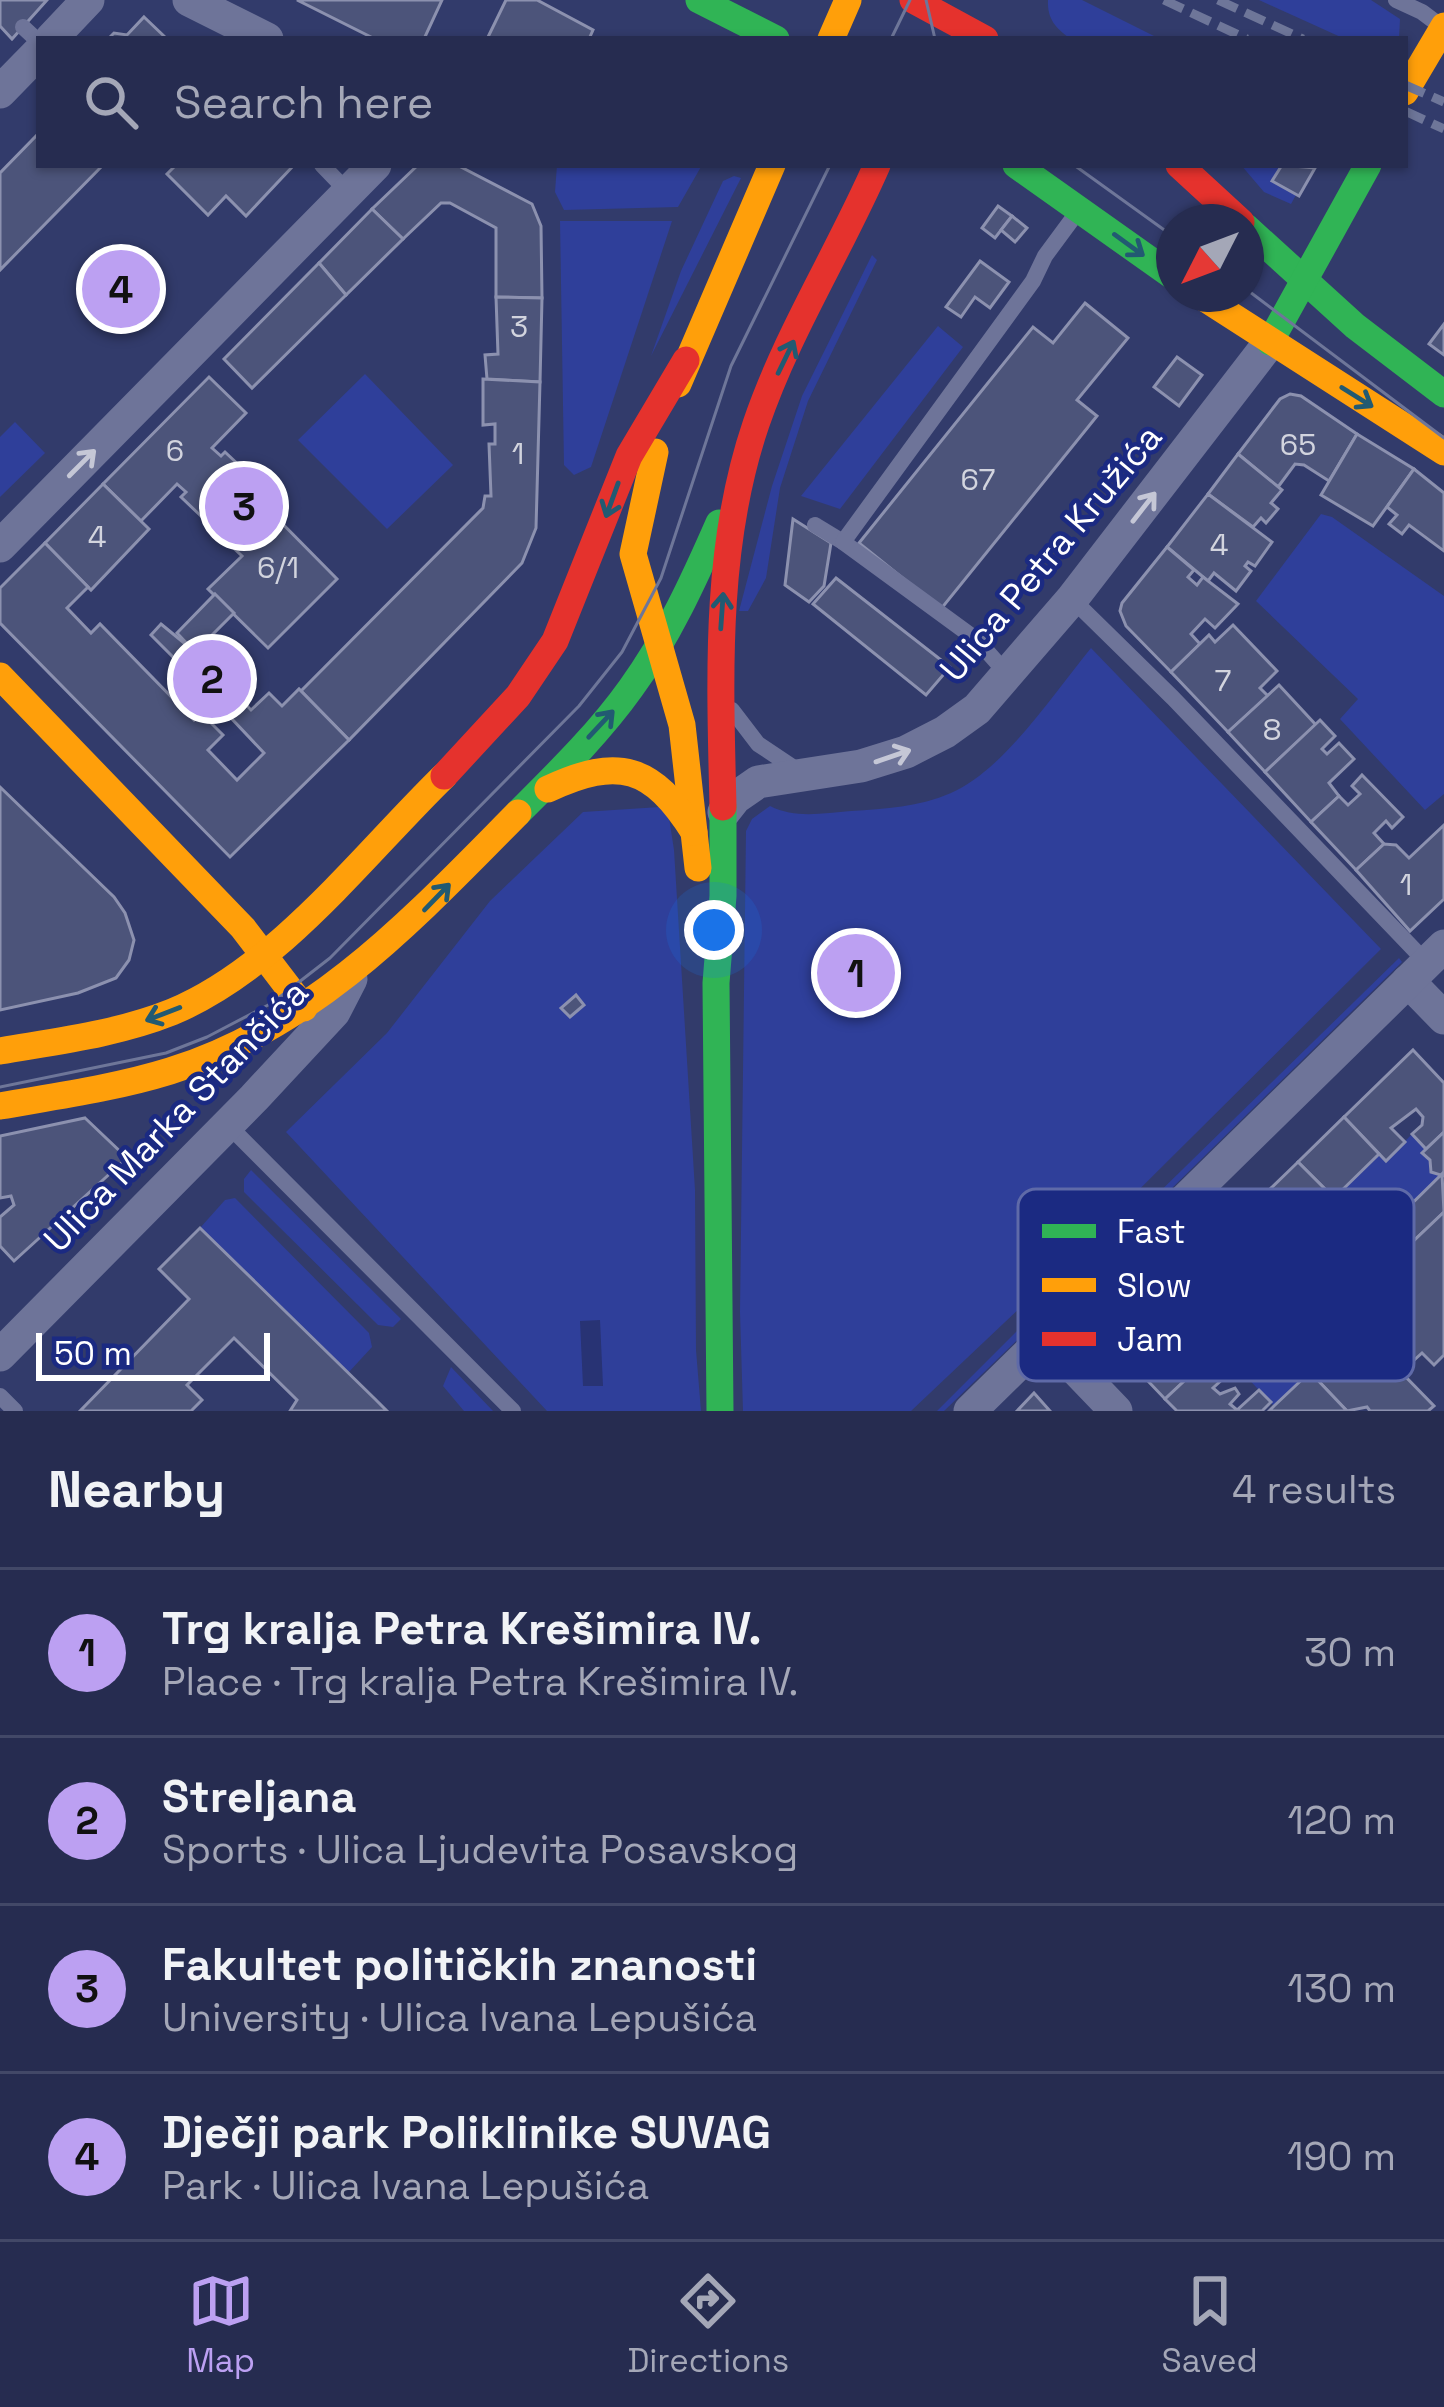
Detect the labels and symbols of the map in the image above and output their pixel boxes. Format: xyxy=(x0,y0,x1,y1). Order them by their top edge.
north arrow xyxy=(1156,204,1264,312)
one-way arrow xyxy=(1112,232,1145,257)
pin: 4 xyxy=(82,244,160,334)
house number: 3 xyxy=(510,307,528,346)
one-way arrow xyxy=(775,339,798,375)
one-way arrow xyxy=(1339,385,1373,409)
street label: Ulica Petra Kružića xyxy=(930,415,1172,691)
house number: 65 xyxy=(1280,425,1316,464)
house number: 6 xyxy=(166,431,184,470)
house number: 1 xyxy=(512,434,524,473)
one-way arrow xyxy=(68,449,96,478)
house number: 67 xyxy=(961,460,995,499)
pin: 3 xyxy=(205,461,283,551)
one-way arrow xyxy=(600,480,621,517)
one-way arrow xyxy=(1130,491,1157,523)
house number: 4 xyxy=(88,517,106,556)
house number: 4 xyxy=(1210,525,1228,564)
house number: 6/1 xyxy=(257,548,299,587)
one-way arrow xyxy=(711,592,734,631)
pin: 2 xyxy=(173,634,251,724)
house number: 7 xyxy=(1215,661,1231,700)
one-way arrow xyxy=(587,709,615,739)
house number: 8 xyxy=(1263,710,1281,749)
one-way arrow xyxy=(873,743,911,765)
house number: 1 xyxy=(1400,865,1412,904)
one-way arrow xyxy=(422,883,450,912)
your location xyxy=(684,900,744,960)
pin: 1 xyxy=(817,928,895,1018)
street label: Ulica Marka Stančića xyxy=(34,970,318,1262)
one-way arrow xyxy=(146,1004,183,1026)
legend xyxy=(1018,1189,1414,1381)
text: Fast xyxy=(1117,1211,1186,1253)
text: Slow xyxy=(1117,1265,1192,1307)
text: Jam xyxy=(1117,1319,1183,1361)
scale bar xyxy=(36,1327,270,1380)

